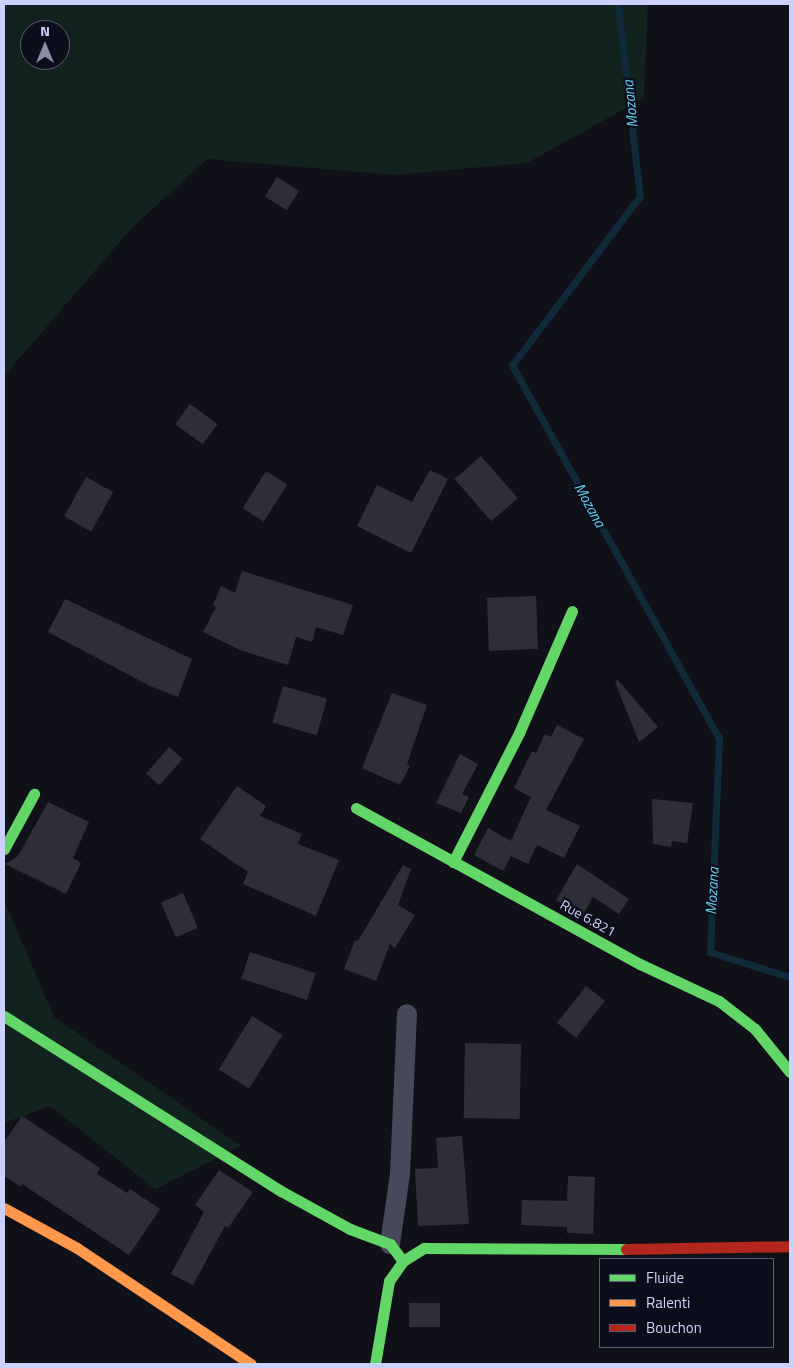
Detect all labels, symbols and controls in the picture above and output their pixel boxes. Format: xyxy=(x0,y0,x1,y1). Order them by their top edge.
north arrow xyxy=(20,20,70,70)
text: N xyxy=(40,20,50,41)
water label: Mozana xyxy=(619,79,641,129)
water label: Mozana xyxy=(571,480,609,530)
water label: Mozana xyxy=(702,867,722,915)
street label: Rue 6.821 xyxy=(557,896,619,940)
legend xyxy=(599,1258,774,1348)
text: Fluide xyxy=(646,1266,684,1289)
text: Ralenti xyxy=(646,1291,690,1314)
text: Bouchon xyxy=(646,1316,702,1339)

